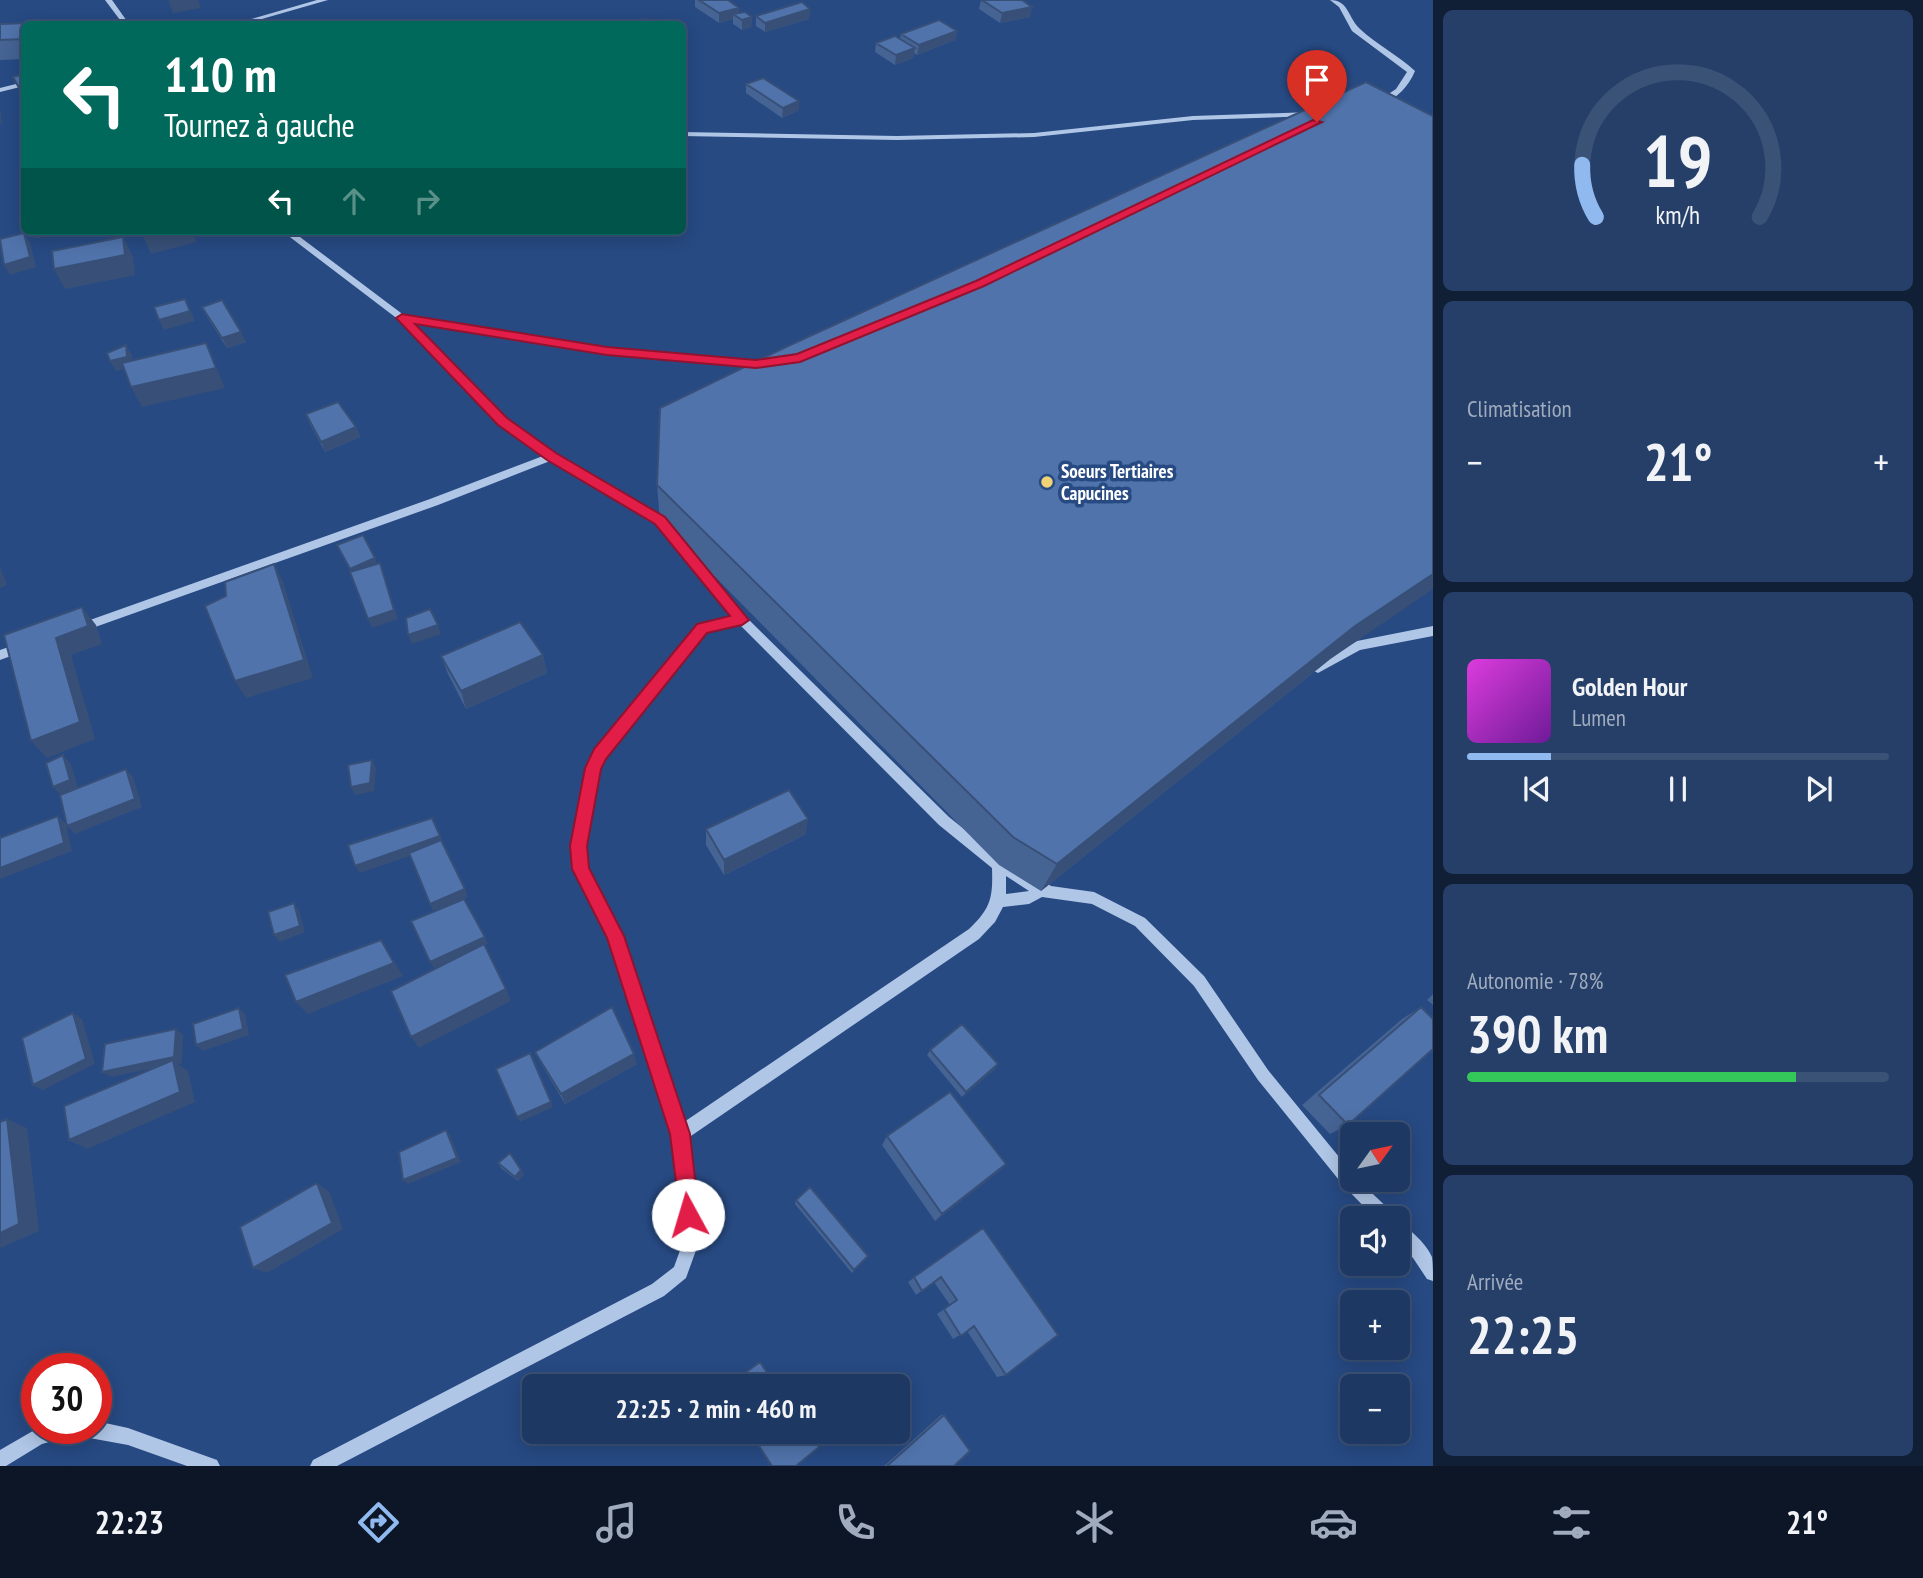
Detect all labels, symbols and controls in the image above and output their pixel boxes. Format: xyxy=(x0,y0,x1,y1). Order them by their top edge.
text: 110 m xyxy=(164,42,277,106)
icon: left xyxy=(49,49,140,140)
pin xyxy=(1287,50,1347,122)
icon: arrive xyxy=(1298,61,1336,99)
text: Tournez à gauche xyxy=(164,104,355,146)
text: 19 xyxy=(1643,113,1713,207)
icon: left xyxy=(262,182,300,220)
icon: ahead xyxy=(335,182,373,220)
icon: right xyxy=(408,182,446,220)
text: km/h xyxy=(1656,198,1700,230)
text: Climatisation xyxy=(1467,394,1572,423)
text: 21° xyxy=(1644,428,1712,495)
text: − xyxy=(1467,437,1483,486)
text: + xyxy=(1873,437,1889,486)
place label: Soeurs Tertiaires Capucines xyxy=(1061,459,1174,505)
marker: Soeurs Tertiaires Capucines xyxy=(1039,474,1055,490)
text: Golden Hour xyxy=(1572,670,1687,703)
text: Lumen xyxy=(1572,703,1626,732)
icon: previous xyxy=(1518,770,1556,808)
icon: pause xyxy=(1659,770,1697,808)
icon: next xyxy=(1800,770,1838,808)
text: Autonomie · 78% xyxy=(1467,966,1603,995)
text: 390 km xyxy=(1467,1000,1608,1067)
north arrow xyxy=(1340,1122,1410,1192)
map controls xyxy=(1340,1122,1410,1444)
position arrow xyxy=(651,1178,725,1252)
button: sound xyxy=(1340,1206,1410,1276)
text: Arrivée xyxy=(1467,1267,1523,1296)
button: + xyxy=(1340,1290,1410,1360)
text: 22:25 xyxy=(1467,1301,1579,1368)
speed limit sign: 30 xyxy=(21,1353,112,1444)
button: − xyxy=(1340,1374,1410,1444)
text: 22:25 · 2 min · 460 m xyxy=(616,1392,816,1425)
icon: directions xyxy=(354,1498,403,1547)
icon: music xyxy=(592,1498,641,1547)
icon: phone xyxy=(831,1498,880,1547)
icon: climate xyxy=(1070,1498,1119,1547)
icon: car xyxy=(1309,1498,1358,1547)
icon: filters xyxy=(1547,1498,1596,1547)
text: 22:23 xyxy=(95,1501,164,1543)
text: 21° xyxy=(1786,1501,1828,1543)

